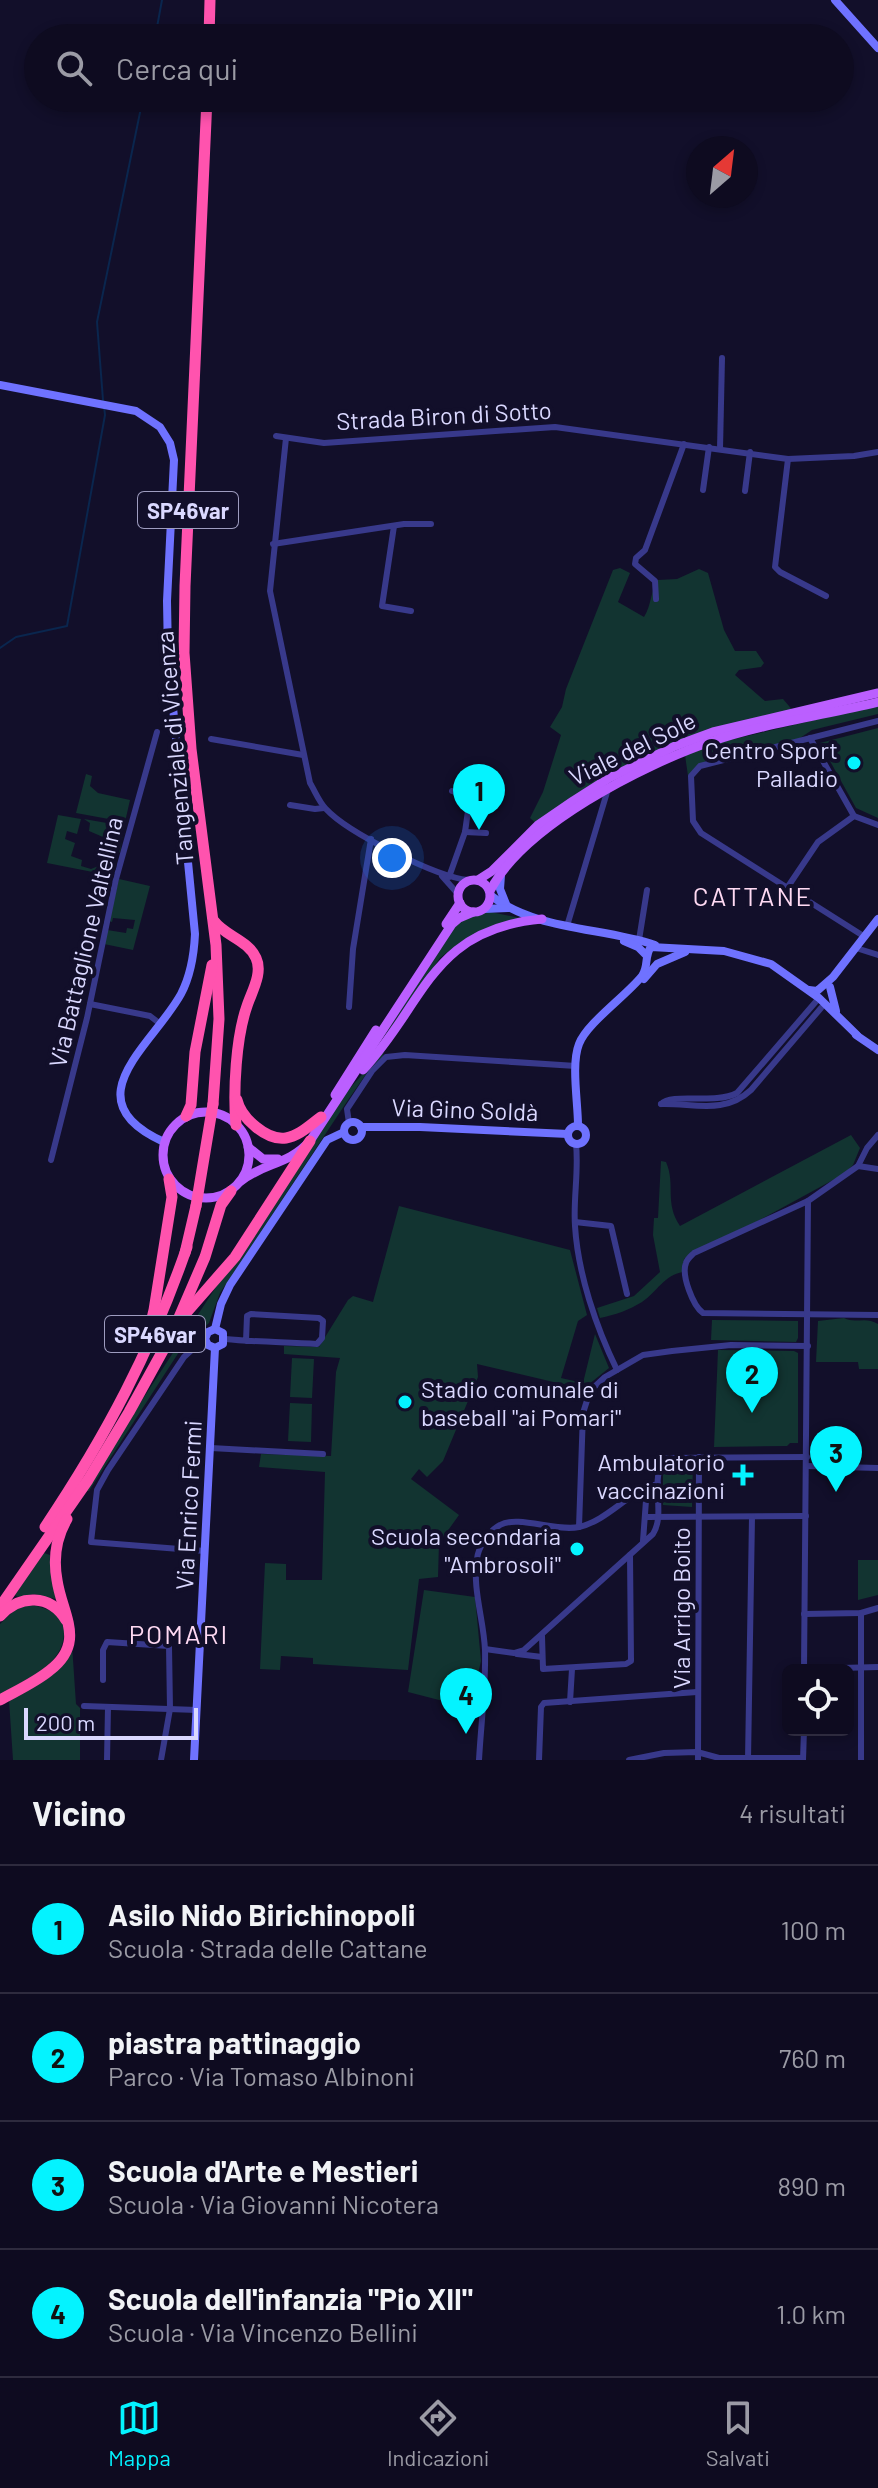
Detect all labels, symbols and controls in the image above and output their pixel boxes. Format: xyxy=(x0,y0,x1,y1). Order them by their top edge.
search box xyxy=(24,24,854,112)
icon: search xyxy=(52,46,96,90)
text: Cerca qui xyxy=(116,50,238,86)
north arrow xyxy=(686,136,758,208)
street label: Strada Biron di Sotto xyxy=(336,395,552,435)
road number: SP46var xyxy=(138,492,238,528)
street label: Tangenziale di Vicenza xyxy=(149,630,199,866)
street label: Viale del Sole xyxy=(564,705,700,791)
place label: Centro Sport Palladio xyxy=(705,735,838,792)
marker: Centro Sport Palladio xyxy=(845,754,863,772)
pin: 1 xyxy=(453,764,505,830)
street label: Via Battaglione Valtellina xyxy=(42,814,128,1070)
your location xyxy=(372,838,412,878)
district label: CATTANE xyxy=(693,880,813,911)
street label: Via Gino Soldà xyxy=(391,1092,539,1126)
road number: SP46var xyxy=(105,1316,205,1352)
pin: 2 xyxy=(726,1347,778,1413)
place label: Stadio comunale di baseball "ai Pomari" xyxy=(421,1374,621,1431)
marker: Stadio comunale di baseball "ai Pomari" xyxy=(396,1393,414,1411)
street label: Via Enrico Fermi xyxy=(169,1419,207,1591)
pin: 3 xyxy=(810,1426,862,1492)
place label: Ambulatorio vaccinazioni xyxy=(596,1447,725,1504)
marker: Ambulatorio vaccinazioni xyxy=(732,1464,754,1486)
place label: Scuola secondaria "Ambrosoli" xyxy=(371,1521,561,1578)
street label: Via Arrigo Boito xyxy=(666,1527,695,1689)
marker: Scuola secondaria "Ambrosoli" xyxy=(568,1540,586,1558)
district label: POMARI xyxy=(129,1618,229,1649)
map controls xyxy=(782,1664,854,1736)
button: locate xyxy=(782,1664,854,1736)
pin: 4 xyxy=(440,1668,492,1734)
scale bar xyxy=(24,1704,198,1740)
text: 200 m xyxy=(36,1709,95,1735)
text: Vicino xyxy=(32,1792,126,1833)
text: 4 risultati xyxy=(739,1797,846,1828)
text: Asilo Nido Birichinopoli xyxy=(108,1896,415,1932)
text: 1 xyxy=(53,1914,63,1945)
text: 100 m xyxy=(781,1914,846,1945)
text: Scuola · Strada delle Cattane xyxy=(108,1932,428,1963)
text: piastra pattinaggio xyxy=(108,2024,361,2060)
text: 2 xyxy=(51,2042,65,2073)
text: 760 m xyxy=(779,2042,846,2073)
text: Parco · Via Tomaso Albinoni xyxy=(108,2060,415,2091)
text: Scuola d'Arte e Mestieri xyxy=(108,2152,419,2188)
text: 3 xyxy=(51,2170,65,2201)
text: 890 m xyxy=(778,2170,846,2201)
text: Scuola · Via Giovanni Nicotera xyxy=(108,2188,439,2219)
text: Scuola dell'infanzia "Pio XII" xyxy=(108,2280,473,2316)
text: 4 xyxy=(50,2298,66,2329)
text: 1.0 km xyxy=(776,2298,846,2329)
text: Scuola · Via Vincenzo Bellini xyxy=(108,2316,418,2347)
tab: Mappa xyxy=(108,2396,171,2470)
tab: Indicazioni xyxy=(387,2396,489,2470)
tab: Salvati xyxy=(706,2396,770,2470)

